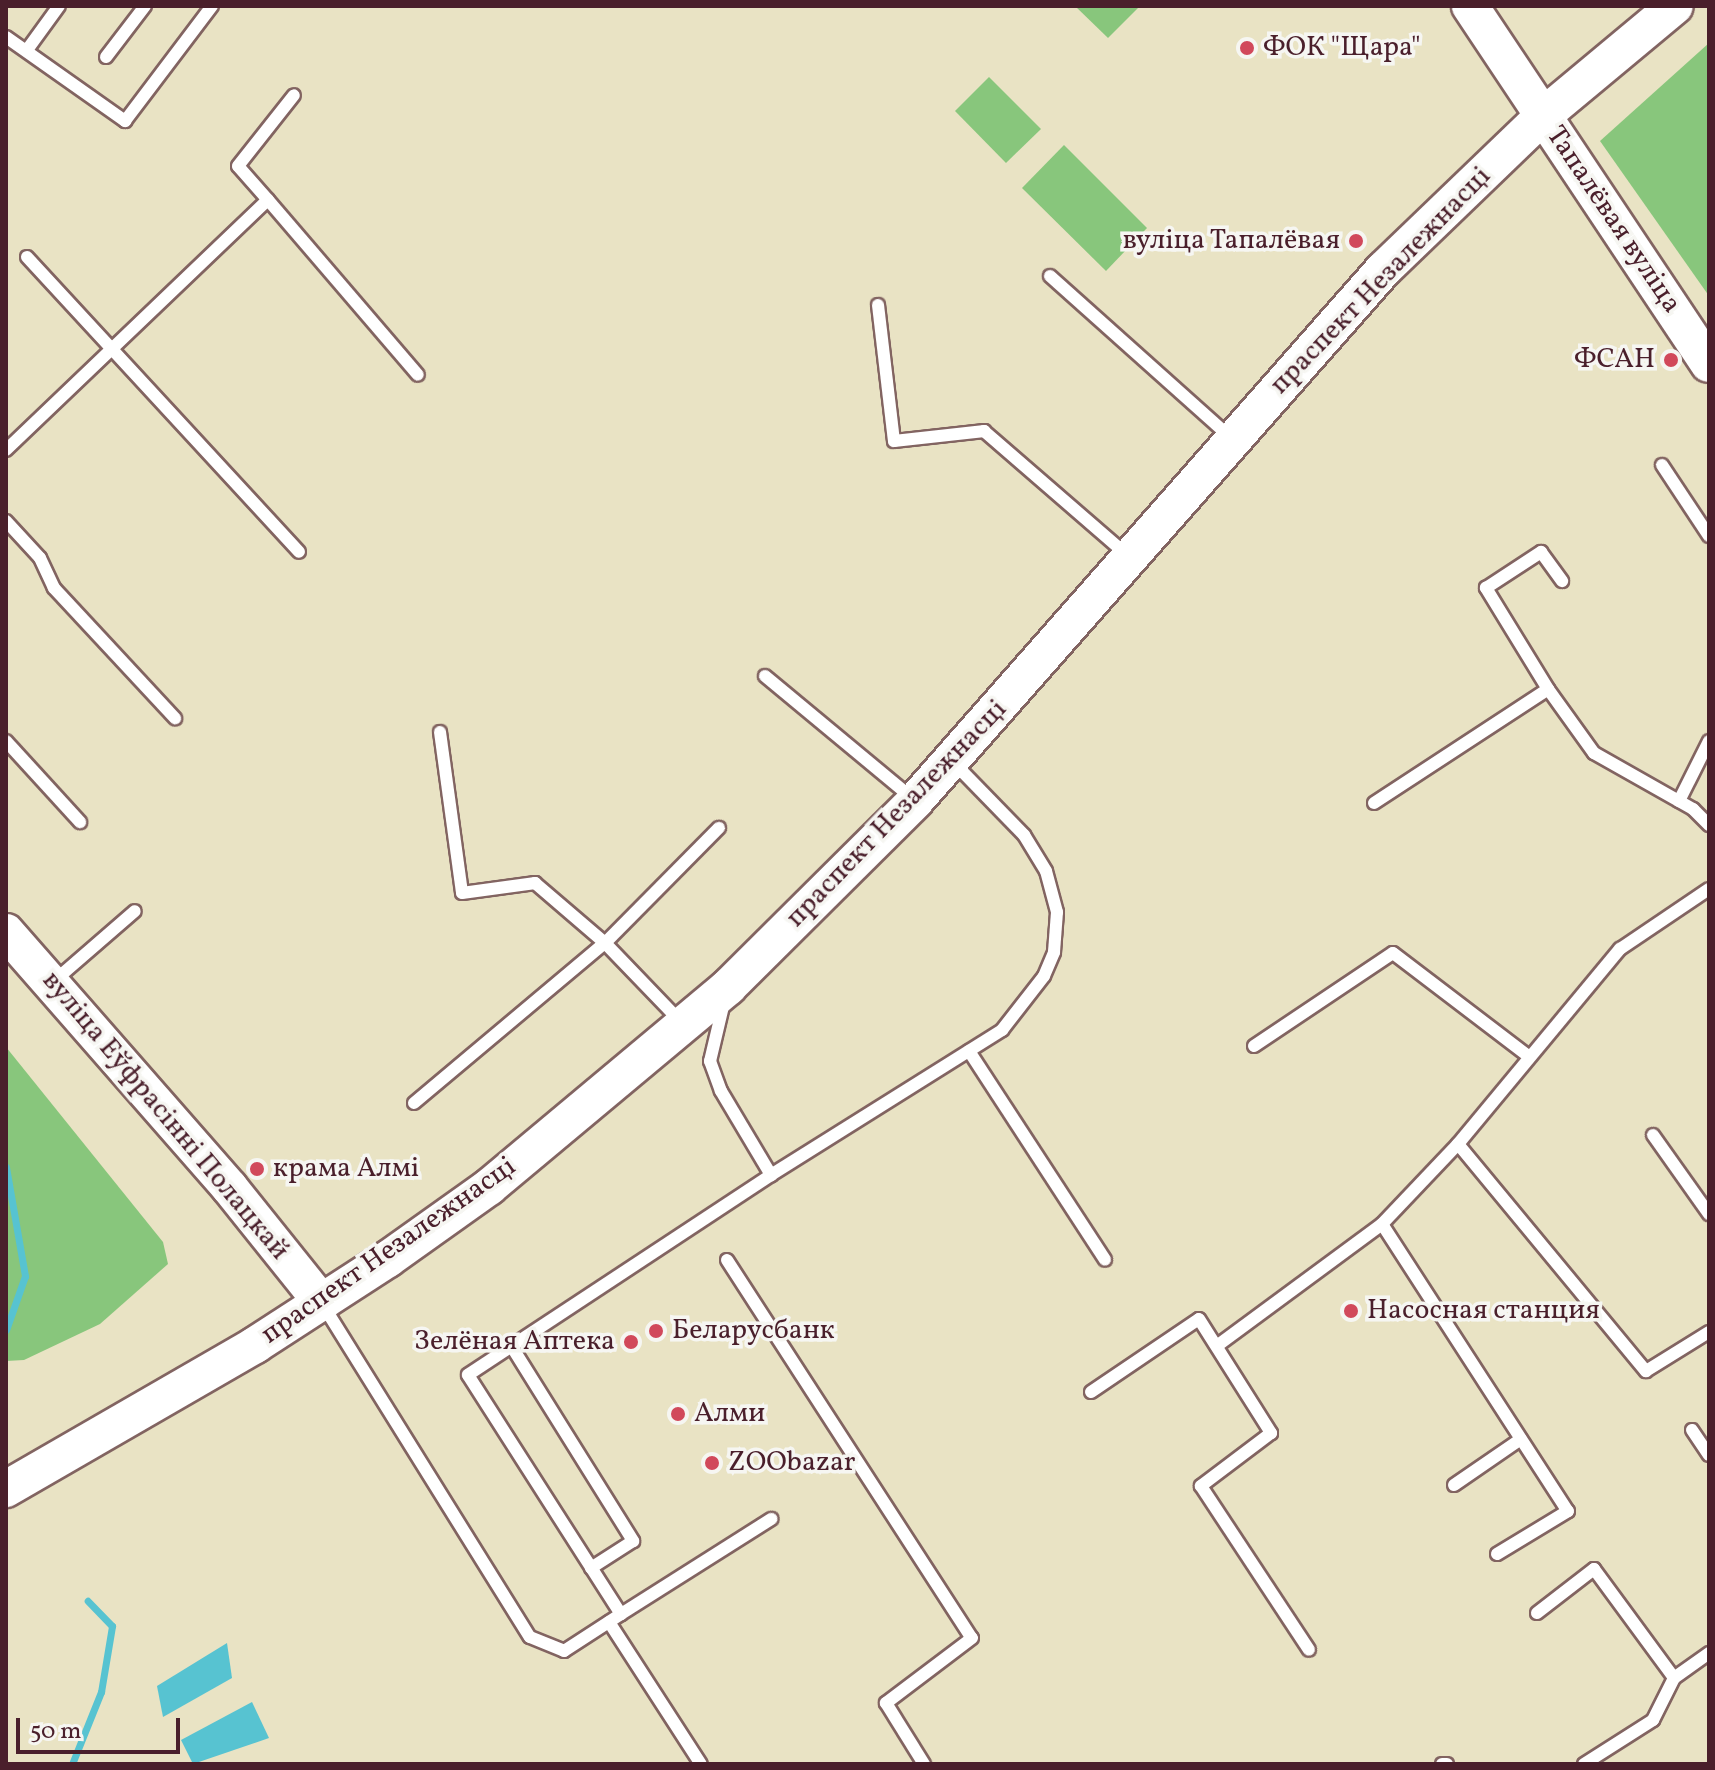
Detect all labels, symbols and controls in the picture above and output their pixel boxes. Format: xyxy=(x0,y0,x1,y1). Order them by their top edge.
place label: ФОК "Щара" xyxy=(1263,31,1421,65)
marker: ФОК "Щара" xyxy=(1238,39,1256,57)
street label: Тапалёвая вуліца xyxy=(1538,120,1688,320)
street label: праспект Незалежнасці xyxy=(1264,160,1498,402)
place label: вуліца Тапалёвая xyxy=(1122,224,1340,258)
marker: вуліца Тапалёвая xyxy=(1347,232,1365,250)
place label: ФСАН xyxy=(1574,343,1655,377)
marker: ФСАН xyxy=(1662,351,1680,369)
street label: праспект Незалежнасці xyxy=(780,693,1014,935)
street label: вуліца Еўфрасінні Полацкай xyxy=(34,965,296,1267)
street label: праспект Незалежнасці xyxy=(255,1150,523,1352)
place label: крама Алмі xyxy=(273,1152,419,1186)
marker: крама Алмі xyxy=(248,1160,266,1178)
place label: Насосная станция xyxy=(1367,1294,1600,1328)
marker: Насосная станция xyxy=(1342,1302,1360,1320)
place label: Беларусбанк xyxy=(672,1314,835,1348)
marker: Беларусбанк xyxy=(647,1322,665,1340)
place label: Зелёная Аптека xyxy=(414,1325,615,1359)
marker: Зелёная Аптека xyxy=(622,1333,640,1351)
place label: Алми xyxy=(694,1397,765,1431)
marker: Алми xyxy=(669,1405,687,1423)
place label: ZOObazar xyxy=(728,1446,856,1480)
marker: ZOObazar xyxy=(703,1454,721,1472)
scale bar xyxy=(20,1702,184,1752)
text: 50 m xyxy=(30,1715,82,1749)

